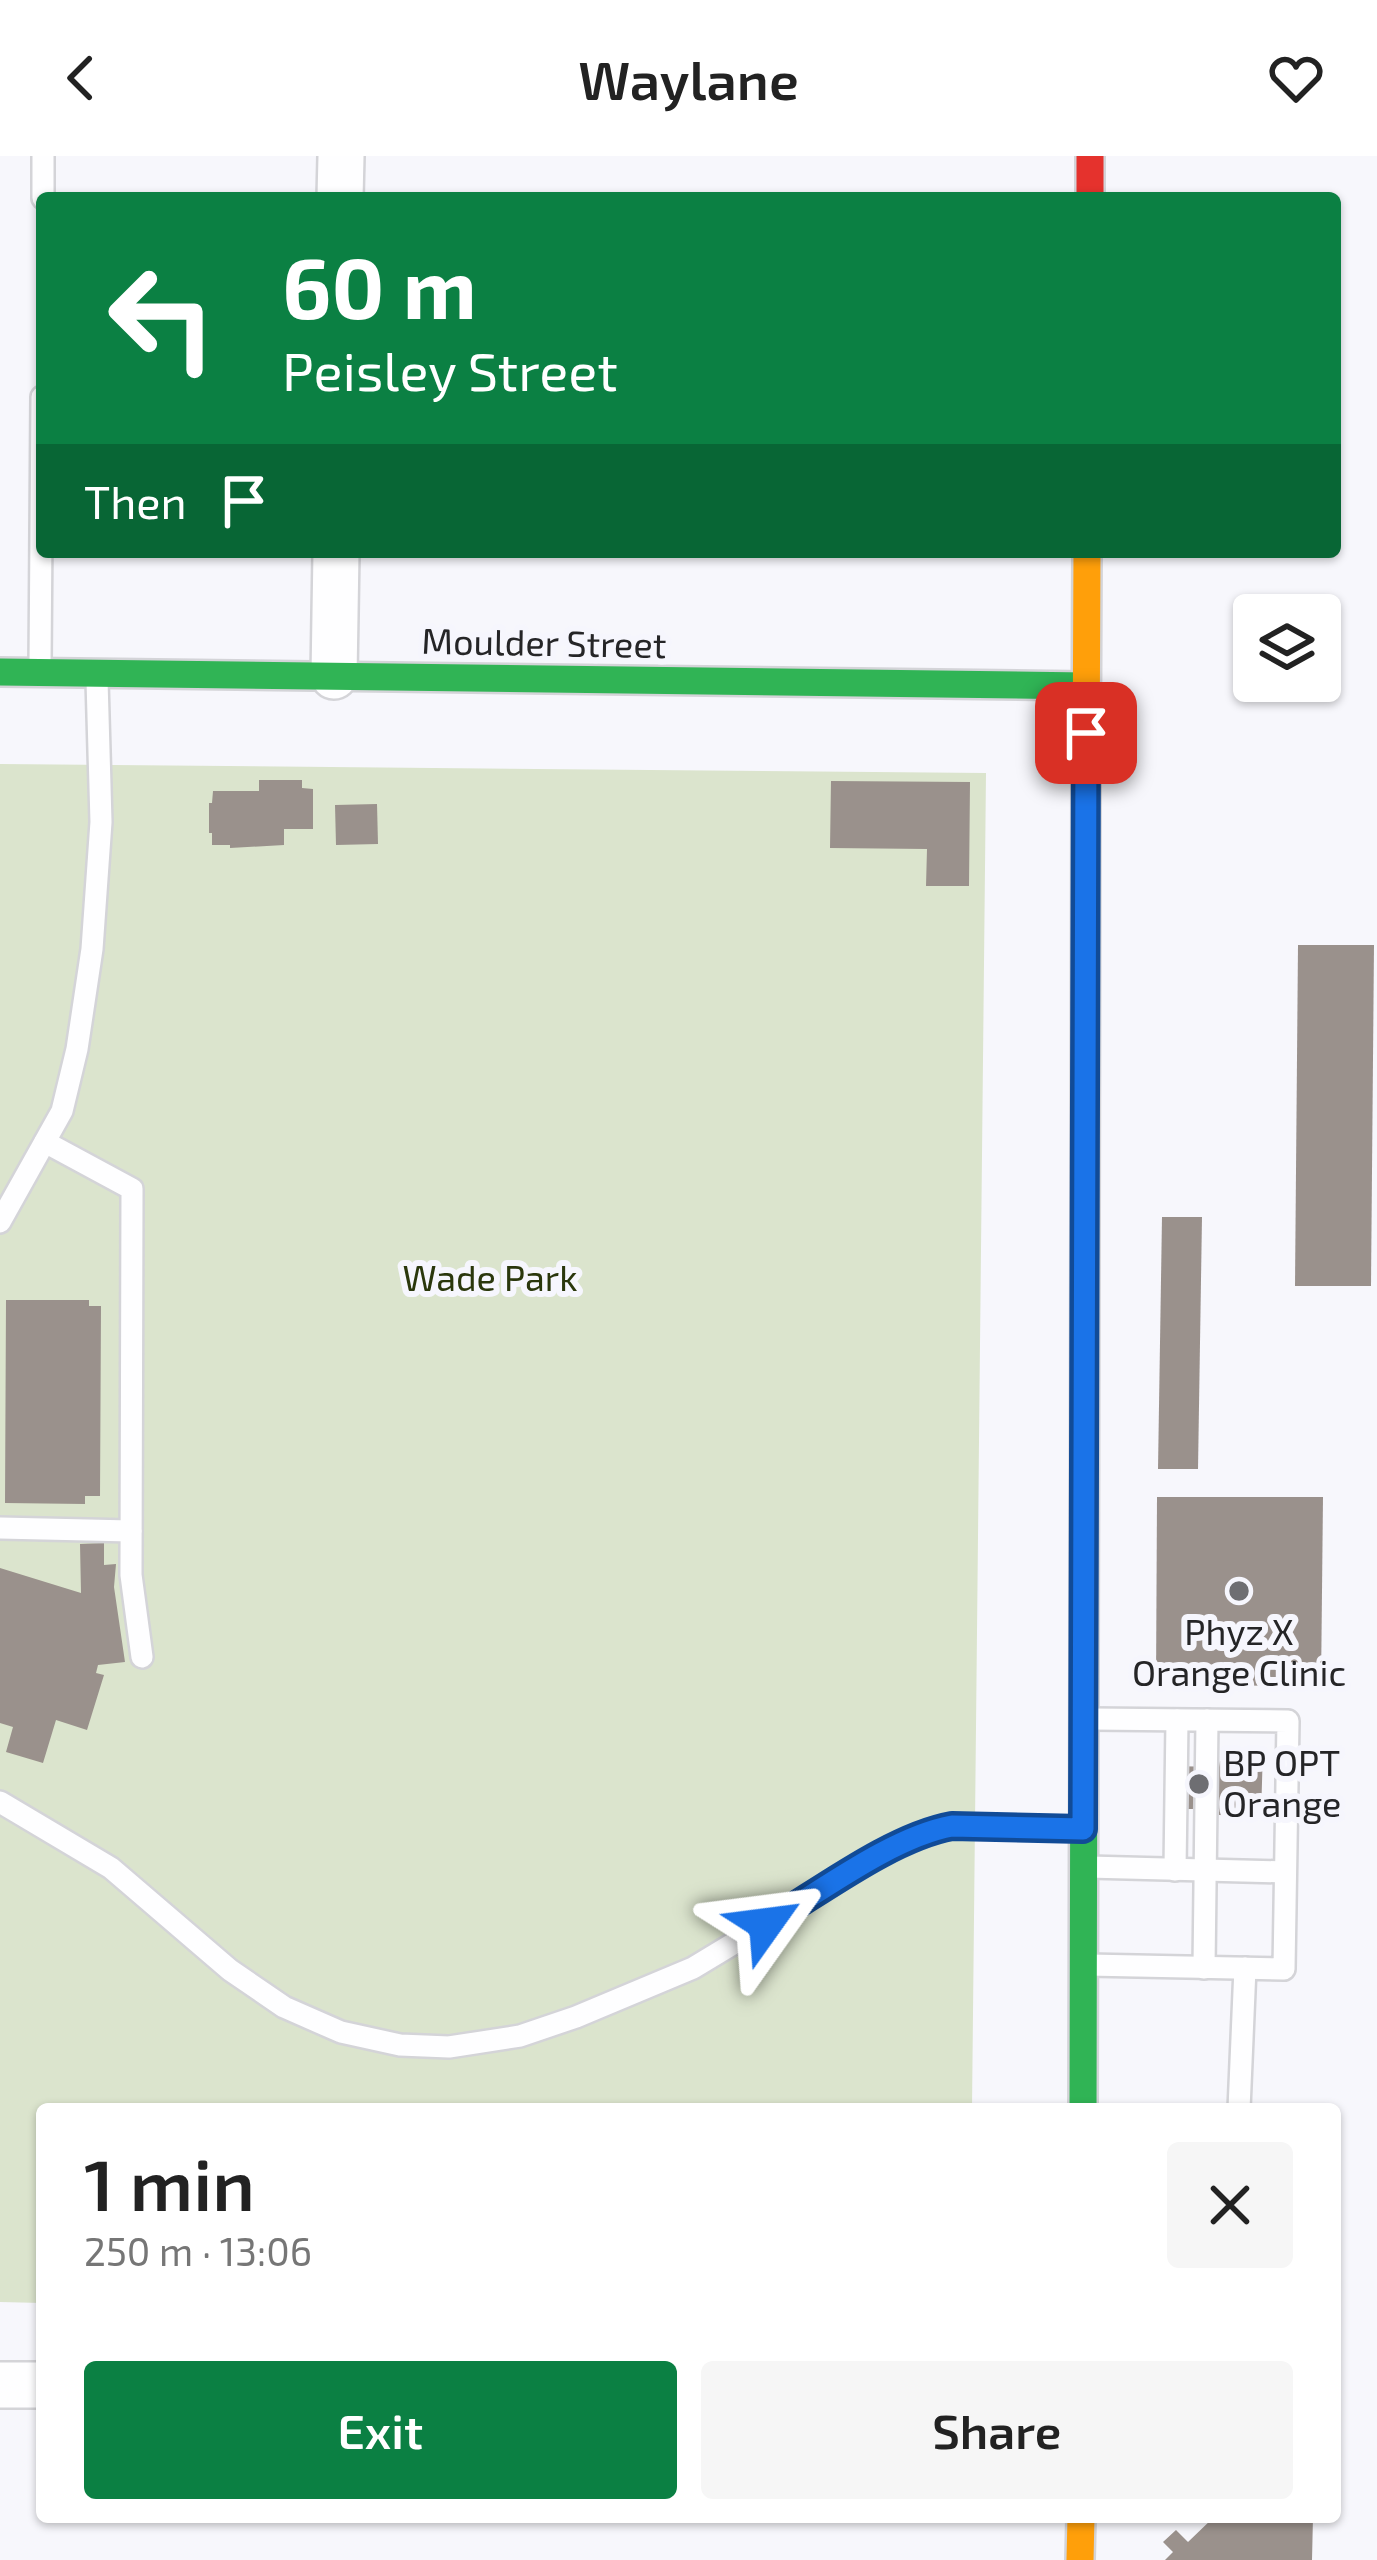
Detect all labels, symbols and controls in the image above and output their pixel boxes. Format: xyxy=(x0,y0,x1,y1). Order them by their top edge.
icon: back xyxy=(48,45,114,111)
icon: heart xyxy=(1263,45,1329,111)
text: Waylane xyxy=(578,46,799,111)
text: 60 m xyxy=(282,235,477,336)
icon: left xyxy=(84,240,240,396)
text: Peisley Street xyxy=(282,337,618,402)
icon: arrive xyxy=(211,468,277,534)
text: Then xyxy=(84,474,187,528)
map controls xyxy=(1233,594,1341,702)
button: layers xyxy=(1233,594,1341,702)
street label: Moulder Street xyxy=(421,618,667,665)
pin xyxy=(1035,682,1137,784)
icon: arrive xyxy=(1053,700,1119,766)
park label: Wade Park xyxy=(402,1255,578,1298)
marker: Phyz X Orange Clinic xyxy=(1226,1578,1252,1604)
place label: Phyz X Orange Clinic xyxy=(1132,1609,1346,1693)
place label: BP OPT Orange xyxy=(1223,1740,1341,1824)
marker: BP OPT Orange xyxy=(1186,1771,1212,1797)
position arrow xyxy=(703,1861,829,1987)
text: 1 min xyxy=(84,2139,255,2225)
button: close xyxy=(1167,2142,1293,2268)
text: 250 m · 13:06 xyxy=(84,2227,312,2274)
button: Exit xyxy=(84,2361,677,2499)
button: Share xyxy=(701,2361,1293,2499)

